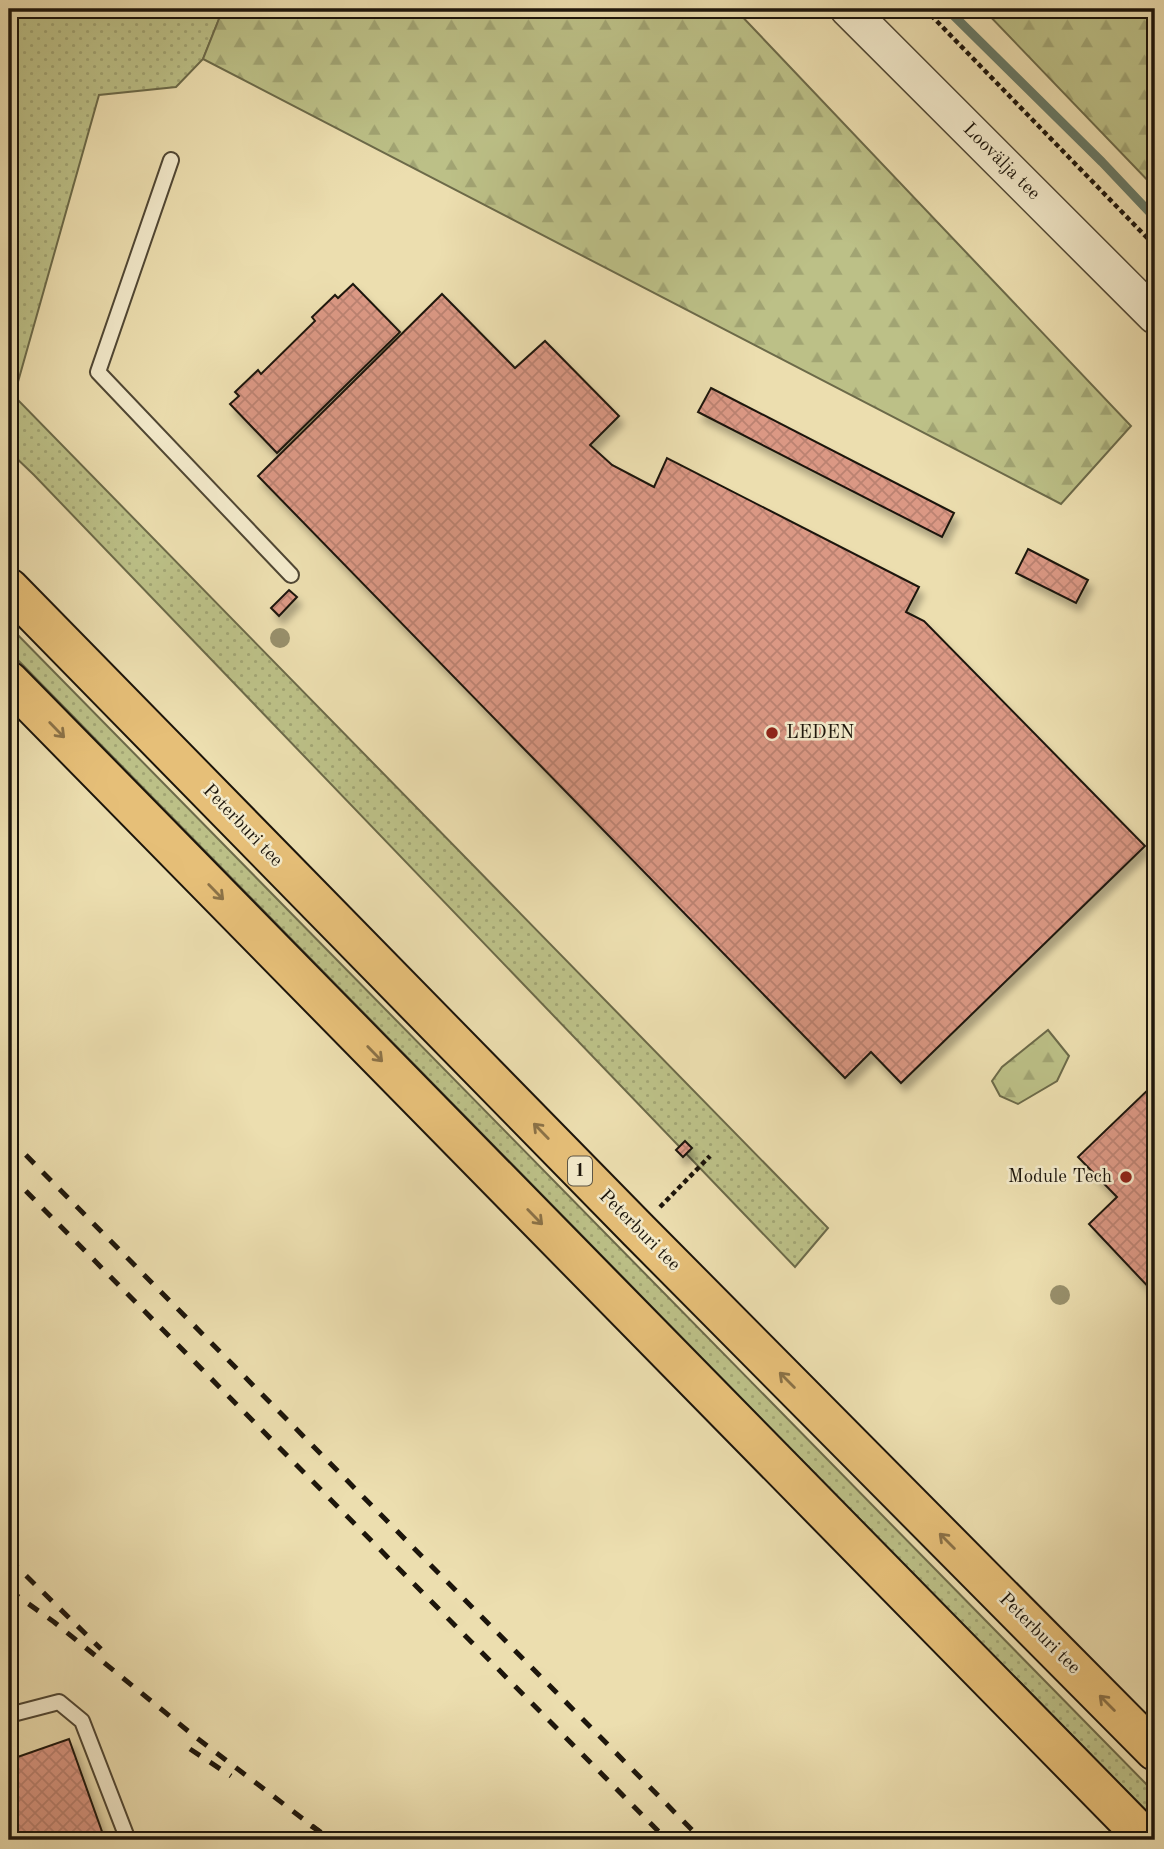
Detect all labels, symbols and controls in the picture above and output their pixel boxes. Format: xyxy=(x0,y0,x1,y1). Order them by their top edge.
street label: Loovälja tee xyxy=(959,120,1043,204)
one-way arrow xyxy=(48,721,65,738)
place label: LEDEN xyxy=(786,724,855,743)
marker: LEDEN xyxy=(764,725,780,741)
street label: Peterburi tee xyxy=(198,781,286,871)
one-way arrow xyxy=(207,883,224,900)
one-way arrow xyxy=(367,1046,384,1063)
one-way arrow xyxy=(532,1122,549,1139)
road number: 1 xyxy=(568,1156,592,1186)
place label: Module Tech xyxy=(1008,1168,1112,1187)
marker: Module Tech xyxy=(1118,1169,1134,1185)
street label: Peterburi tee xyxy=(595,1187,683,1275)
one-way arrow xyxy=(526,1208,543,1225)
one-way arrow xyxy=(778,1371,795,1388)
one-way arrow xyxy=(939,1533,956,1550)
street label: Peterburi tee xyxy=(995,1590,1083,1678)
one-way arrow xyxy=(1099,1694,1116,1711)

